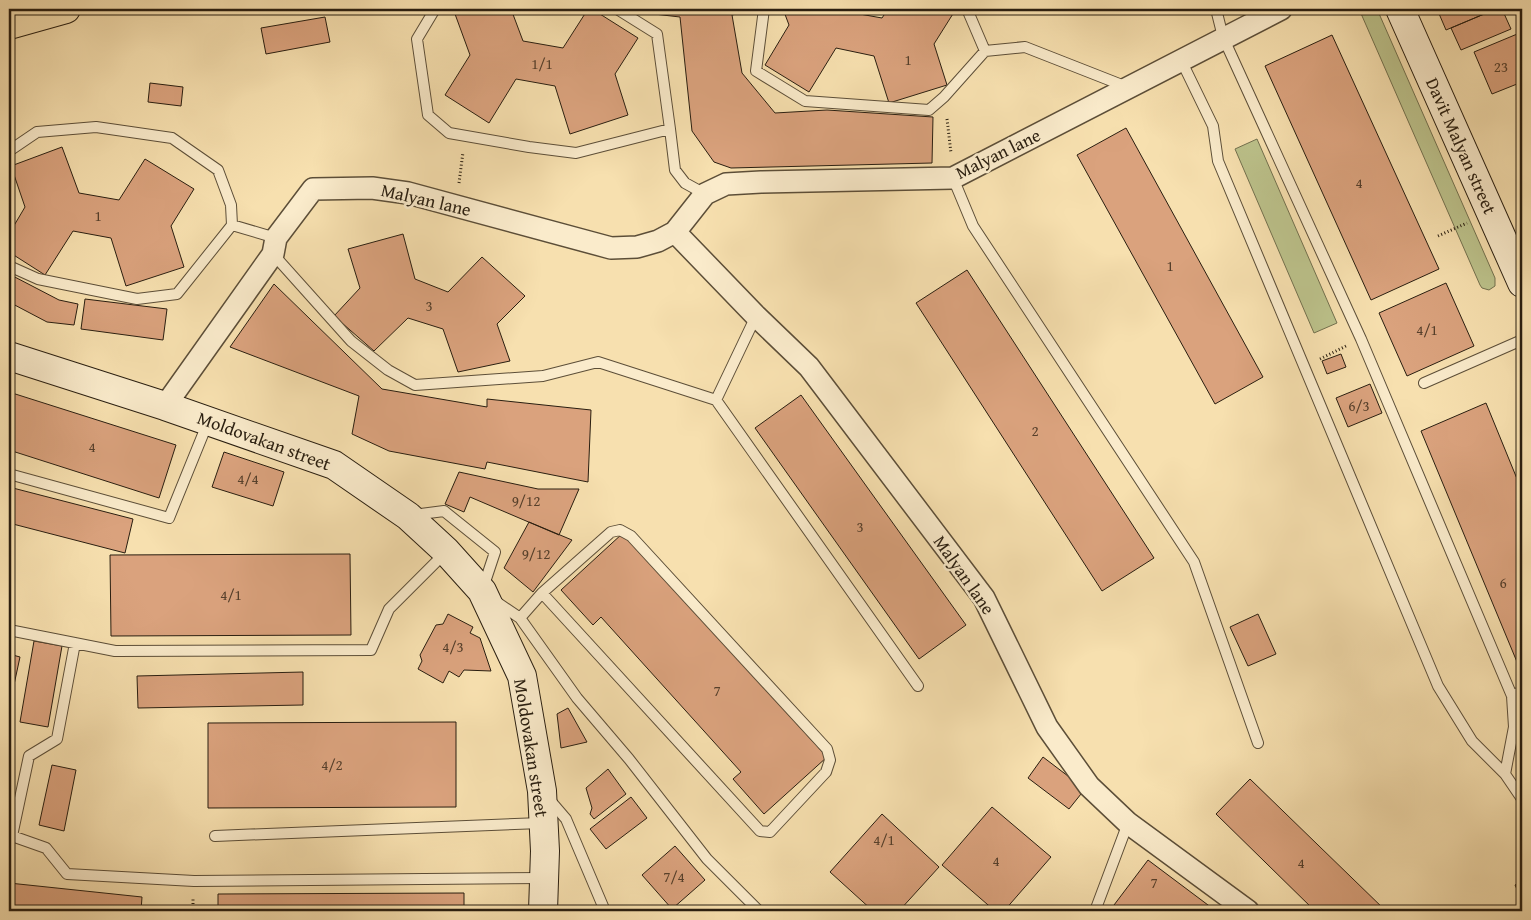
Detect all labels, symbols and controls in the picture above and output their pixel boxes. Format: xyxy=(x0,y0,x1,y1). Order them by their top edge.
house number: 1 xyxy=(904,49,912,70)
house number: 1/1 xyxy=(531,53,553,74)
house number: 23 xyxy=(1494,56,1508,77)
street label: Davit Malyan street xyxy=(1419,73,1504,219)
street label: Malyan lane xyxy=(951,121,1045,186)
house number: 4 xyxy=(1355,172,1363,193)
street label: Malyan lane xyxy=(378,176,474,223)
house number: 1 xyxy=(94,205,102,226)
house number: 1 xyxy=(1166,255,1174,276)
house number: 3 xyxy=(425,295,433,316)
house number: 4/1 xyxy=(1416,319,1438,340)
house number: 6/3 xyxy=(1348,395,1370,416)
street label: Moldovakan street xyxy=(194,404,335,477)
house number: 2 xyxy=(1031,420,1039,441)
house number: 4 xyxy=(88,436,96,457)
house number: 4/4 xyxy=(237,468,259,489)
house number: 9/12 xyxy=(512,490,540,511)
house number: 3 xyxy=(856,516,864,537)
street label: Malyan lane xyxy=(927,529,1002,620)
house number: 9/12 xyxy=(522,543,550,564)
house number: 6 xyxy=(1499,572,1507,593)
house number: 4/1 xyxy=(220,584,242,605)
house number: 4/3 xyxy=(442,636,464,657)
street label: Moldovakan street xyxy=(507,677,556,820)
house number: 7 xyxy=(713,680,721,701)
house number: 4/2 xyxy=(321,754,343,775)
house number: 4/1 xyxy=(873,829,895,850)
house number: 4 xyxy=(992,850,1000,871)
house number: 4 xyxy=(1297,852,1305,873)
house number: 7/4 xyxy=(663,866,685,887)
house number: 7 xyxy=(1150,872,1158,893)

